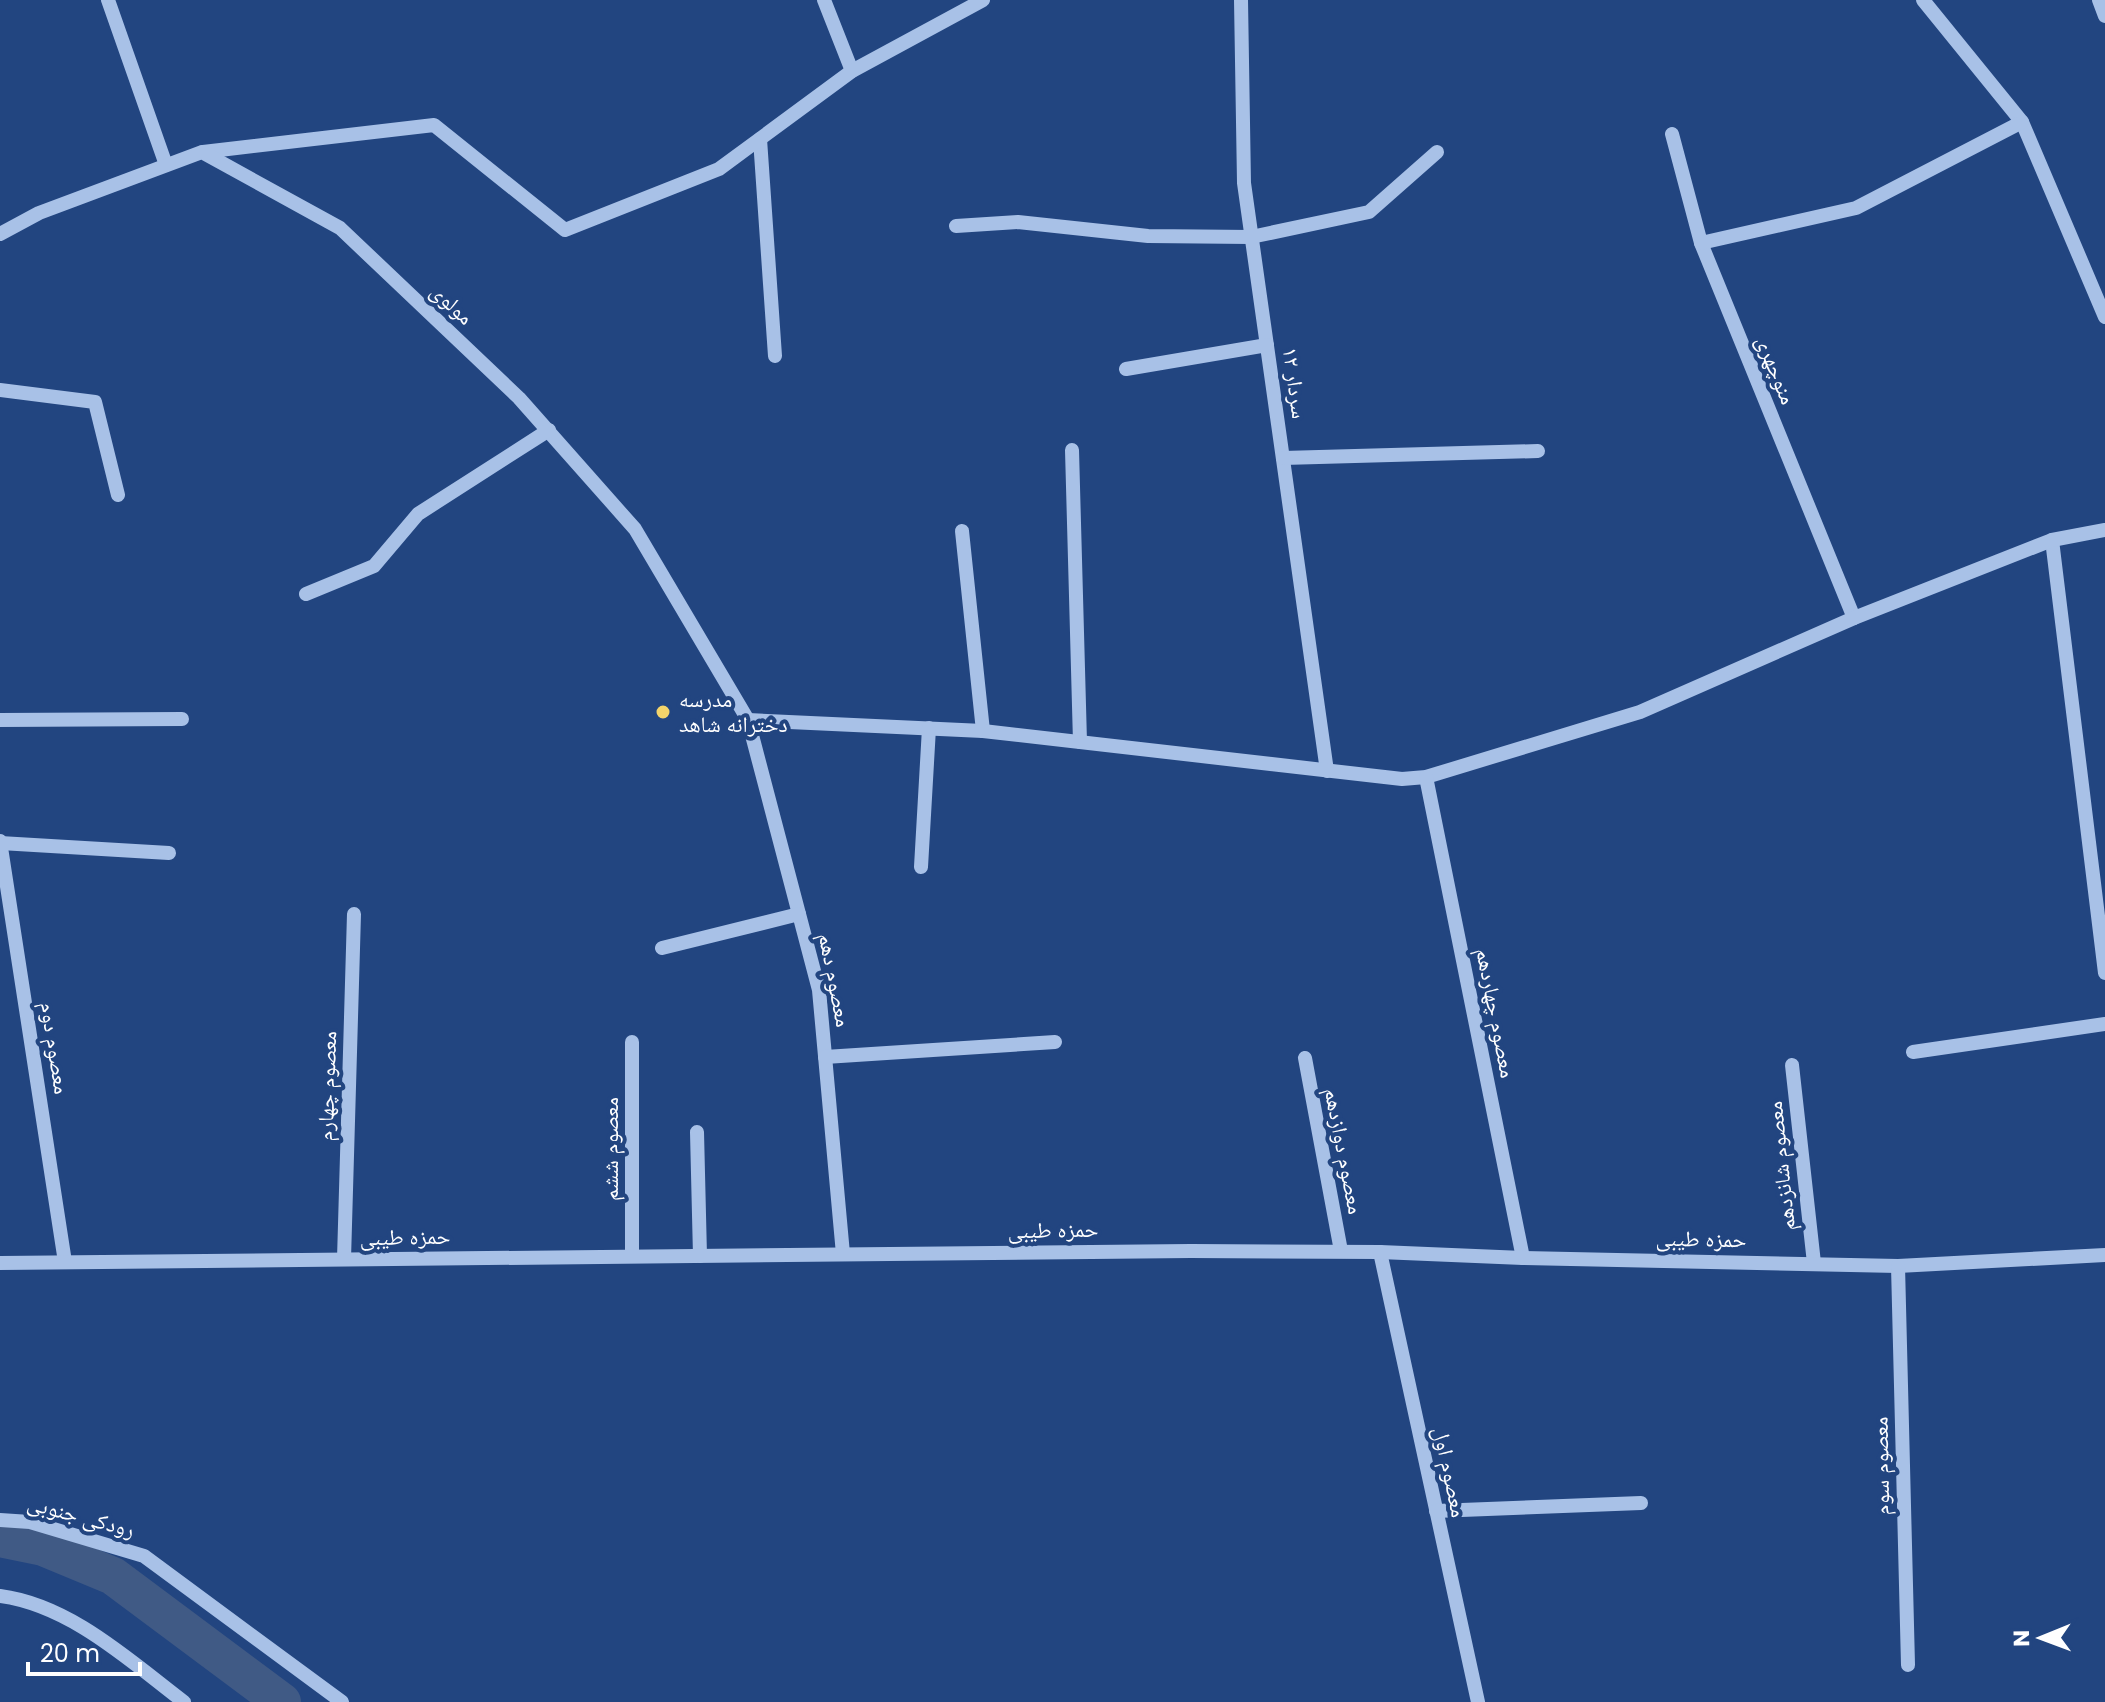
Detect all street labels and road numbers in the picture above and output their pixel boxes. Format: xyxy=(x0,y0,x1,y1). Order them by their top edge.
street label: مولوی xyxy=(424,276,480,332)
street label: منوچهری xyxy=(1748,331,1804,409)
street label: سردار ۱۲ xyxy=(1275,345,1315,421)
street label: معصوم دهم xyxy=(811,930,859,1030)
street label: معصوم چهاردهم xyxy=(1468,945,1524,1081)
street label: معصوم دوم xyxy=(32,999,78,1097)
street label: معصوم چهارم xyxy=(310,1030,344,1142)
street label: معصوم دوازدهم xyxy=(1317,1085,1371,1217)
street label: معصوم ششم xyxy=(595,1097,626,1201)
street label: معصوم شانزدهم xyxy=(1759,1100,1803,1232)
street label: حمزه طیبی xyxy=(1007,1214,1099,1246)
street label: حمزه طیبی xyxy=(359,1221,451,1253)
street label: حمزه طیبی xyxy=(1655,1223,1747,1255)
street label: معصوم سوم xyxy=(1865,1416,1897,1516)
street label: معصوم اول xyxy=(1425,1424,1475,1520)
street label: رودکی جنوبی xyxy=(24,1487,138,1545)

